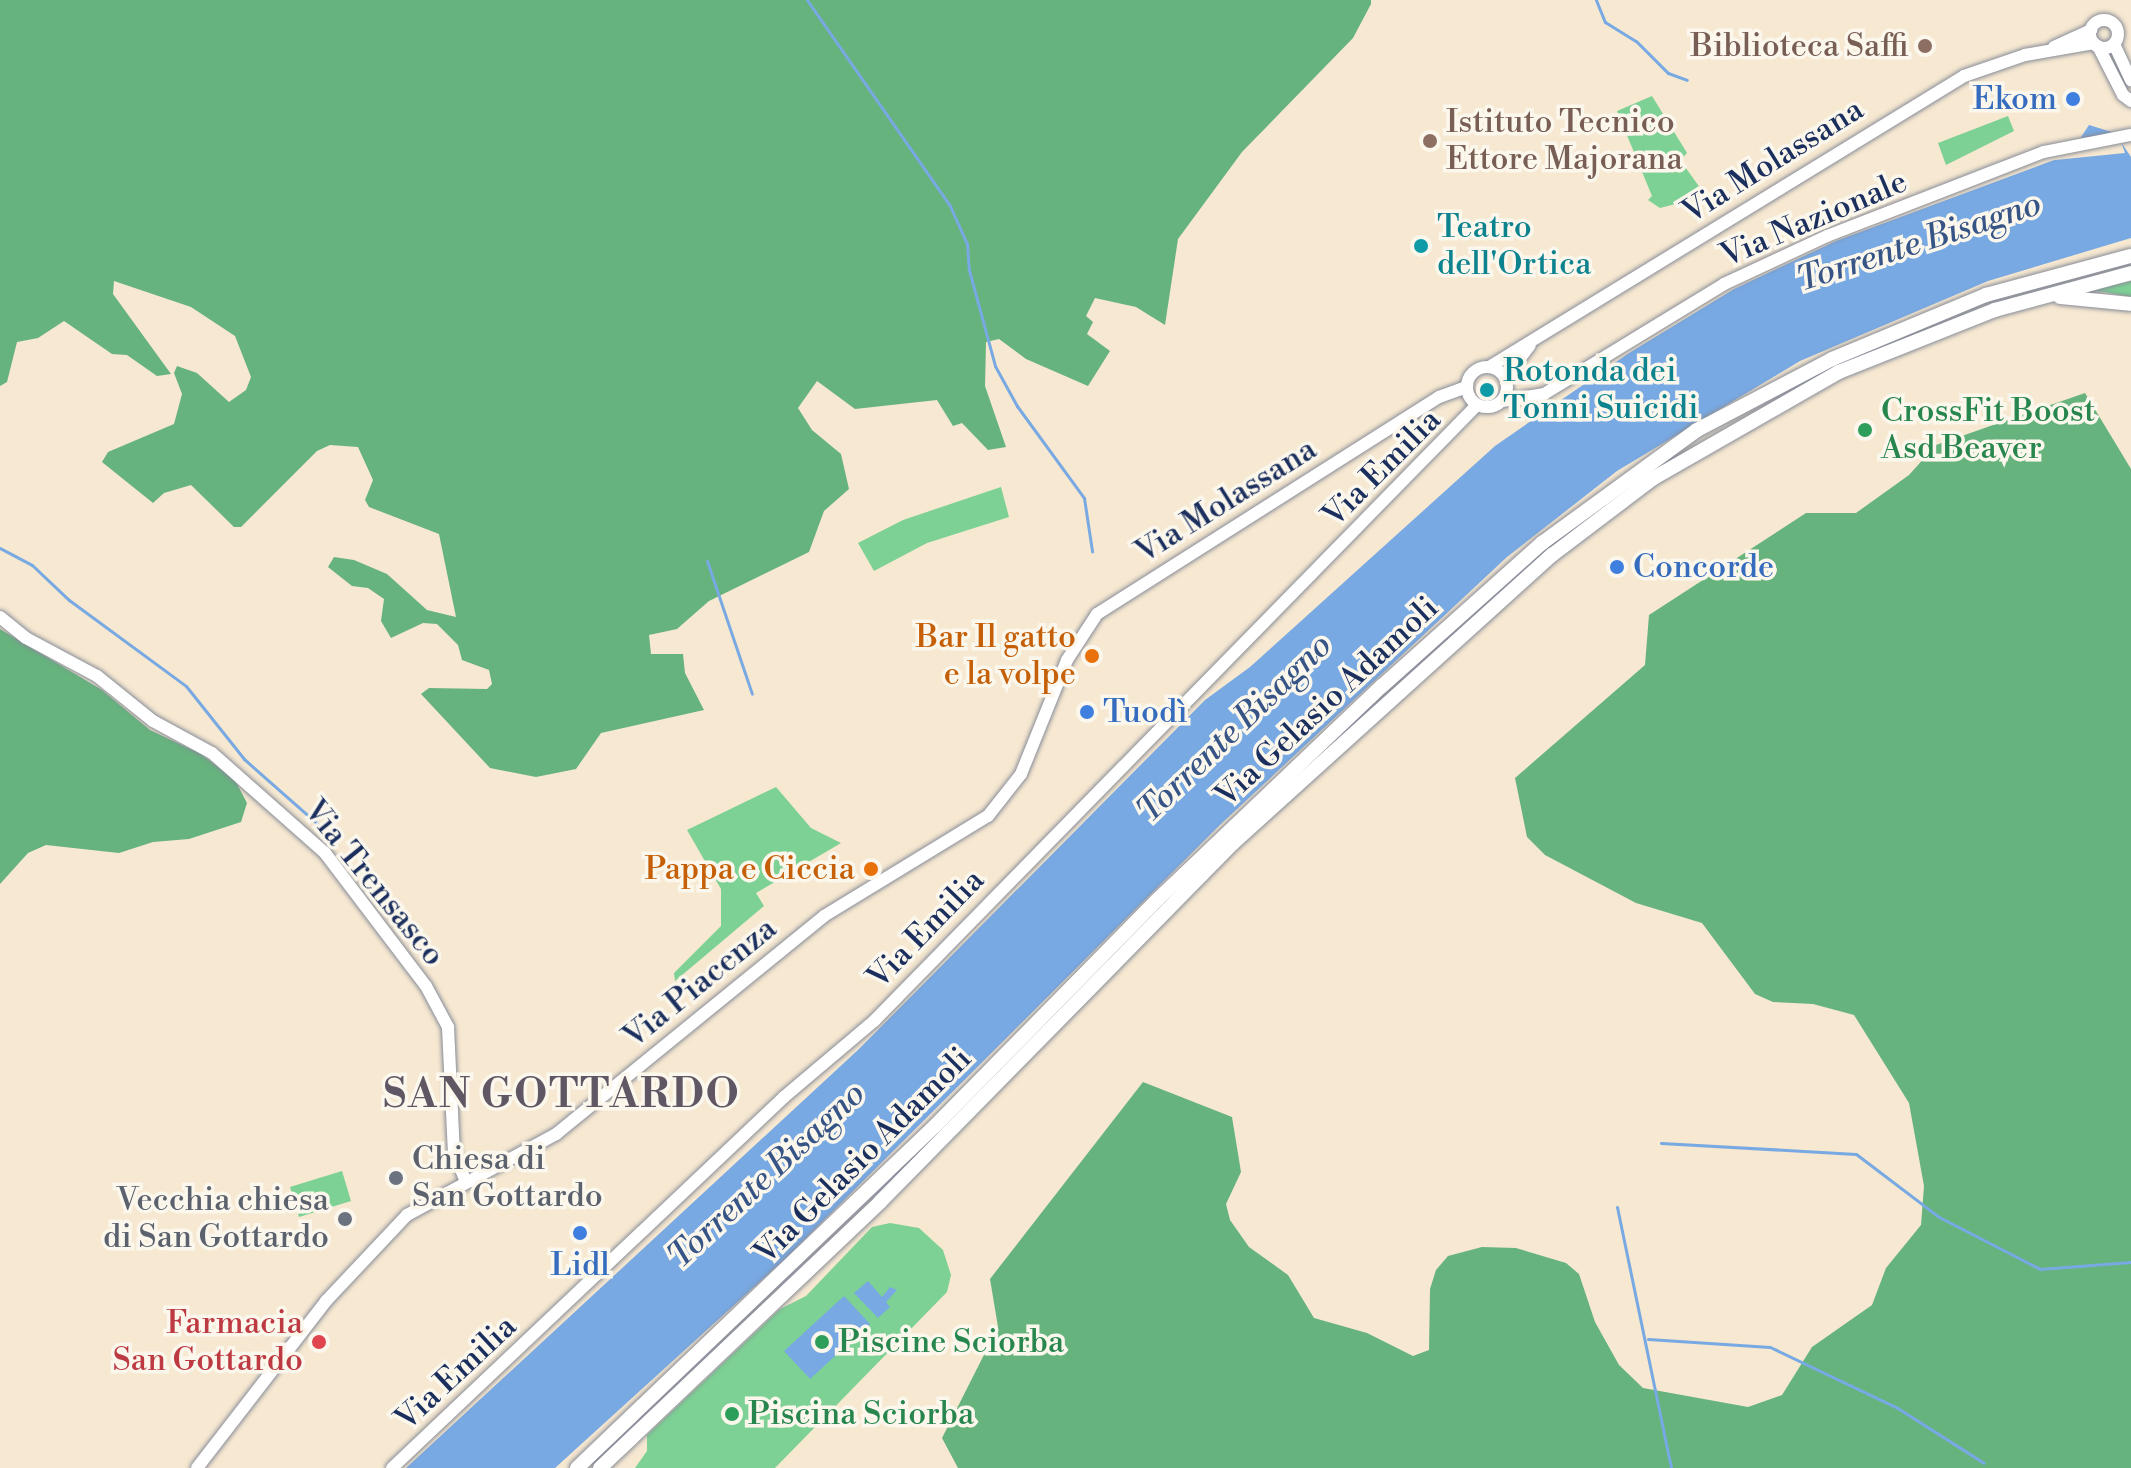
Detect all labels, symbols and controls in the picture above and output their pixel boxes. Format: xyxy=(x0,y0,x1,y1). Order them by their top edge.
place label: Biblioteca Saffi xyxy=(1691,27,1909,65)
marker: Biblioteca Saffi xyxy=(1916,37,1934,55)
place label: Ekom xyxy=(1973,80,2057,118)
street label: Via Molassana xyxy=(1676,90,1870,232)
marker: Ekom xyxy=(2064,90,2082,108)
place label: Istituto Tecnico Ettore Majorana xyxy=(1446,104,1683,179)
marker: Istituto Tecnico Ettore Majorana xyxy=(1421,132,1439,150)
street label: Via Nazionale xyxy=(1715,163,1913,275)
water label: Torrente Bisagno xyxy=(1792,184,2046,302)
place label: Teatro dell'Ortica xyxy=(1437,209,1591,284)
marker: Teatro dell'Ortica xyxy=(1412,237,1430,255)
place label: Rotonda dei Tonni Suicidi xyxy=(1503,353,1699,428)
marker: Rotonda dei Tonni Suicidi xyxy=(1478,381,1496,399)
place label: CrossFit Boost Asd Beaver xyxy=(1881,393,2095,468)
street label: Via Emilia xyxy=(1315,401,1449,535)
marker: CrossFit Boost Asd Beaver xyxy=(1856,421,1874,439)
street label: Via Molassana xyxy=(1129,430,1323,572)
place label: Concorde xyxy=(1633,548,1774,586)
marker: Concorde xyxy=(1608,558,1626,576)
street label: Via Gelasio Adamoli xyxy=(1208,589,1446,815)
place label: Bar Il gatto e la volpe xyxy=(916,619,1076,694)
water label: Torrente Bisagno xyxy=(1129,626,1341,832)
marker: Bar Il gatto e la volpe xyxy=(1083,647,1101,665)
place label: Tuodì xyxy=(1103,693,1188,731)
marker: Tuodì xyxy=(1078,703,1096,721)
street label: Via Trensasco xyxy=(295,792,453,974)
place label: Pappa e Ciccia xyxy=(644,850,855,888)
marker: Pappa e Ciccia xyxy=(862,860,880,878)
street label: Via Emilia xyxy=(860,861,992,997)
street label: Via Piacenza xyxy=(616,910,784,1056)
street label: Via Gelasio Adamoli xyxy=(747,1040,979,1272)
district label: SAN GOTTARDO xyxy=(383,1071,741,1119)
water label: Torrente Bisagno xyxy=(660,1074,874,1278)
place label: Chiesa di San Gottardo xyxy=(412,1141,603,1216)
marker: Chiesa di San Gottardo xyxy=(387,1169,405,1187)
place label: Vecchia chiesa di San Gottardo xyxy=(103,1182,329,1257)
marker: Vecchia chiesa di San Gottardo xyxy=(336,1210,354,1228)
marker: Lidl xyxy=(571,1224,589,1242)
place label: Lidl xyxy=(550,1246,610,1284)
place label: Farmacia San Gottardo xyxy=(112,1305,303,1380)
street label: Via Emilia xyxy=(388,1307,524,1439)
place label: Piscine Sciorba xyxy=(838,1323,1064,1361)
marker: Farmacia San Gottardo xyxy=(310,1333,328,1351)
marker: Piscine Sciorba xyxy=(813,1333,831,1351)
place label: Piscina Sciorba xyxy=(748,1395,974,1433)
marker: Piscina Sciorba xyxy=(723,1405,741,1423)

